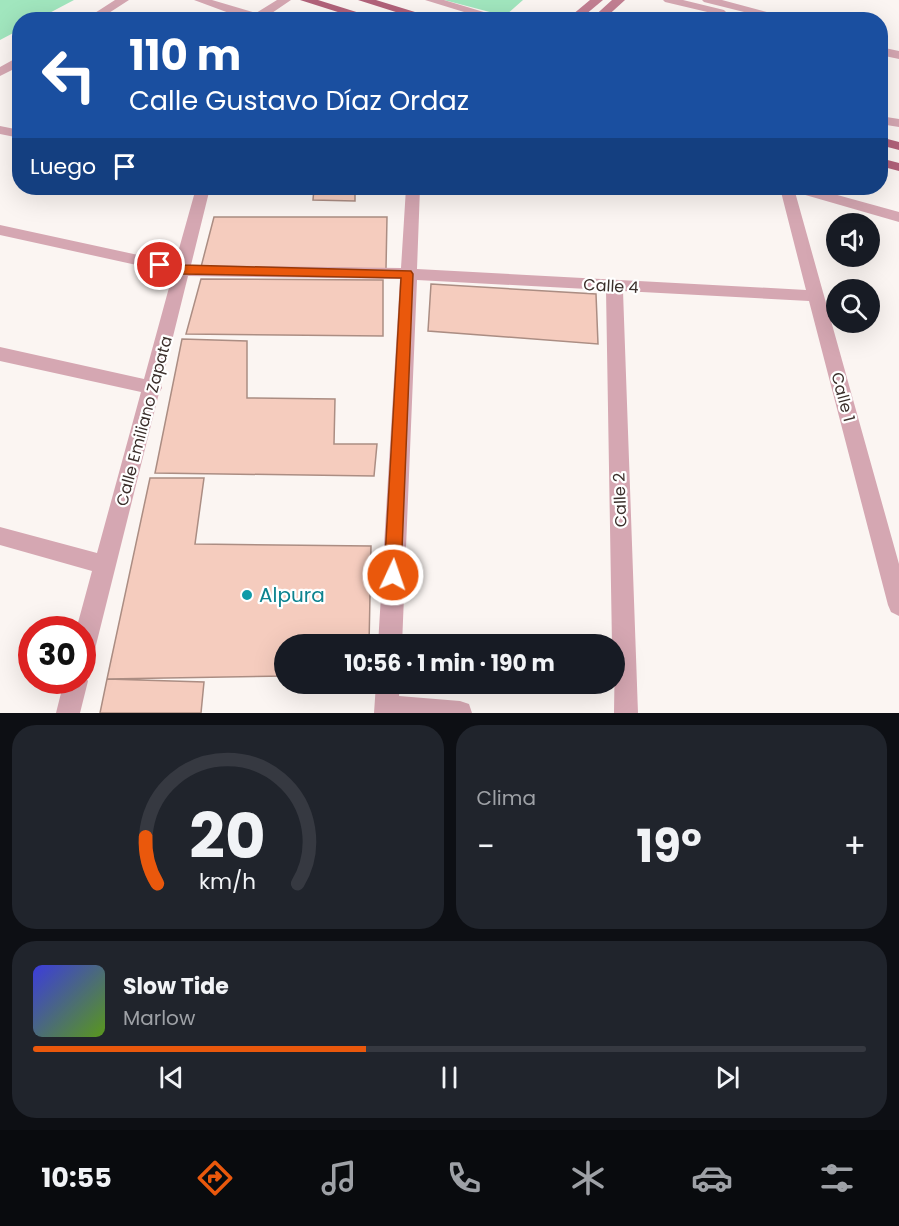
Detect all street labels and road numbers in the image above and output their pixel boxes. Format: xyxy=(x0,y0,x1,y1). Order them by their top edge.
street label: Calle 4 xyxy=(583,273,639,299)
street label: Calle Emiliano Zapata xyxy=(110,333,178,509)
street label: Calle 1 xyxy=(825,370,861,424)
street label: Calle 2 xyxy=(608,472,632,528)

